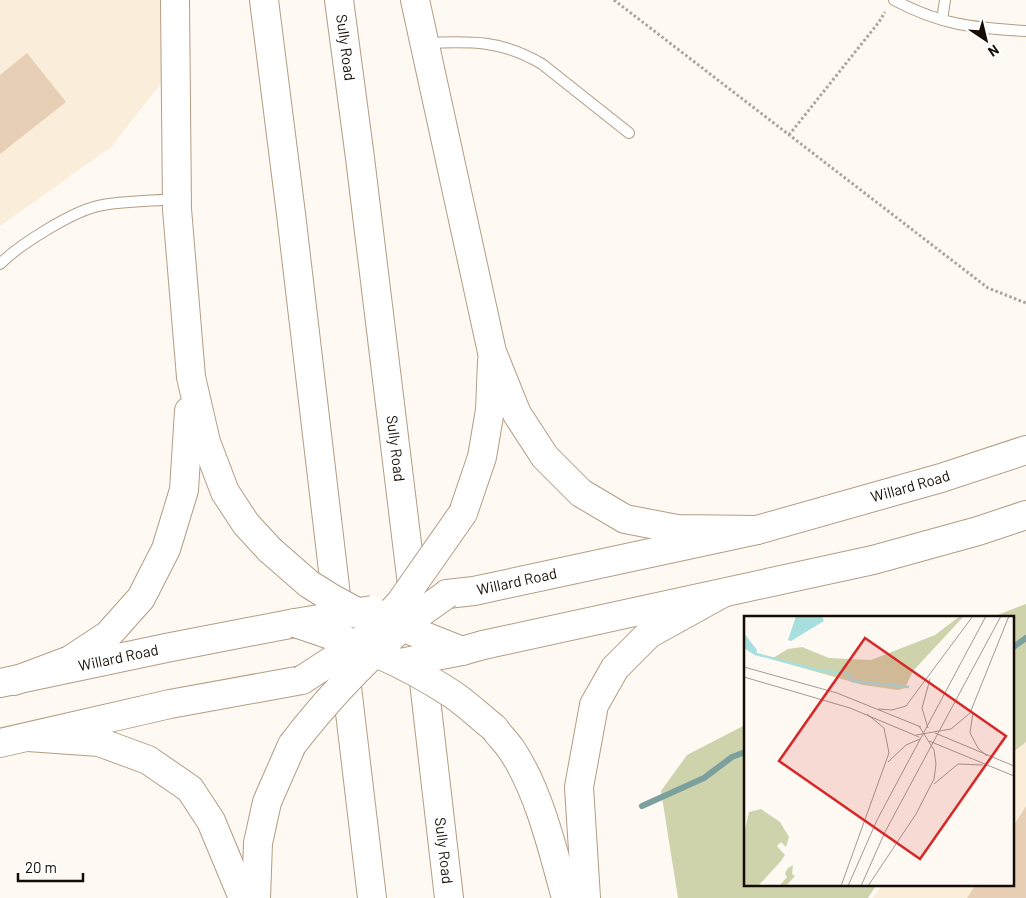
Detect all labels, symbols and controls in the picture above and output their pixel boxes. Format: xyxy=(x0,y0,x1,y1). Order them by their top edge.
street label: Sully Road xyxy=(333,13,360,82)
north arrow xyxy=(961,15,1011,65)
text: N xyxy=(985,41,1002,61)
street label: Sully Road xyxy=(383,414,409,483)
street label: Willard Road xyxy=(868,466,952,505)
street label: Willard Road xyxy=(475,563,558,598)
inset map xyxy=(744,616,1014,886)
street label: Willard Road xyxy=(77,640,160,674)
street label: Sully Road xyxy=(432,816,457,885)
scale bar xyxy=(18,850,82,882)
text: 20 m xyxy=(25,858,57,876)

